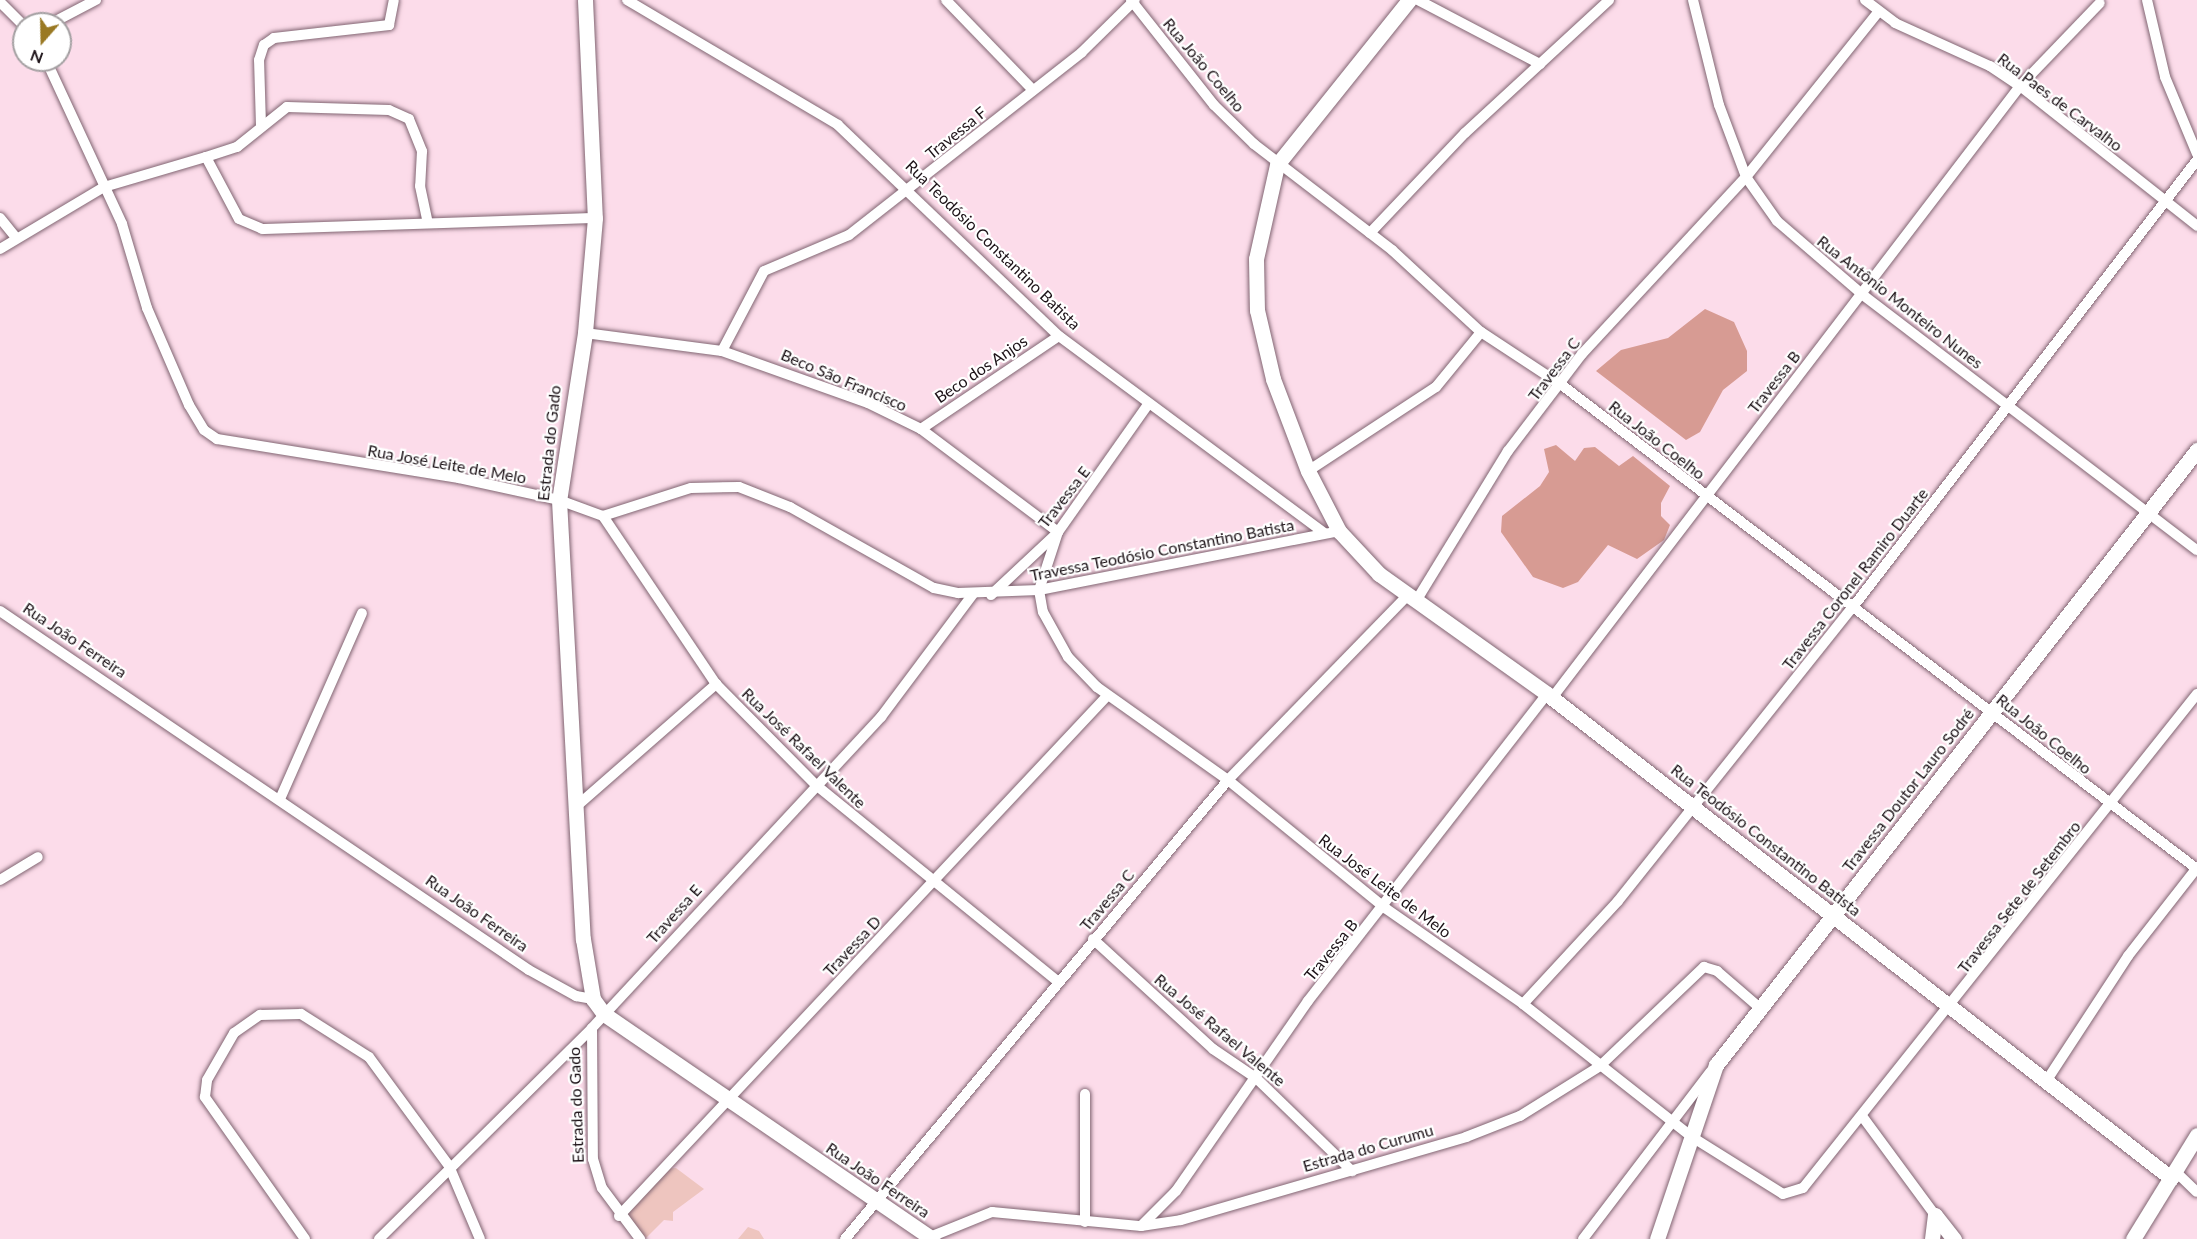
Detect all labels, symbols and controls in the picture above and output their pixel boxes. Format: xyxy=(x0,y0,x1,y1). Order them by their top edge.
north arrow xyxy=(12,12,72,72)
street label: Rua João Coelho xyxy=(1159,14,1249,116)
text: N xyxy=(27,46,45,69)
street label: Rua Paes de Carvalho xyxy=(1994,49,2126,155)
street label: Travessa F xyxy=(922,103,990,163)
street label: Rua Teodósio Constantino Batista xyxy=(901,156,1085,334)
street label: Rua Antônio Monteiro Nunes xyxy=(1813,231,1987,373)
street label: Beco dos Anjos xyxy=(931,331,1031,407)
street label: Travessa C xyxy=(1524,334,1584,404)
street label: Beco São Francisco xyxy=(778,345,910,415)
street label: Travessa B xyxy=(1744,347,1804,417)
street label: Estrada do Gado xyxy=(533,384,565,502)
street label: Rua João Coelho xyxy=(1605,396,1709,484)
street label: Rua José Leite de Melo xyxy=(366,441,528,487)
street label: Travessa E xyxy=(1034,462,1094,532)
street label: Travessa Coronel Ramiro Duarte xyxy=(1778,484,1932,674)
street label: Travessa Teodósio Constantino Batista xyxy=(1028,515,1296,585)
street label: Rua João Ferreira xyxy=(19,598,131,682)
street label: Rua José Rafael Valente xyxy=(738,683,870,813)
street label: Rua João Coelho xyxy=(1992,690,2096,778)
street label: Travessa Doutor Lauro Sodré xyxy=(1838,704,1978,876)
street label: Rua Teodósio Constantino Batista xyxy=(1667,760,1865,920)
street label: Travessa Sete de Setembro xyxy=(1954,817,2084,977)
street label: Rua José Leite de Melo xyxy=(1315,830,1455,942)
street label: Travessa C xyxy=(1076,865,1138,935)
street label: Rua João Ferreira xyxy=(422,870,532,956)
street label: Travessa E xyxy=(643,881,705,947)
street label: Travessa D xyxy=(819,912,885,980)
street label: Travessa B xyxy=(1300,915,1362,985)
street label: Rua José Rafael Valente xyxy=(1150,969,1290,1091)
street label: Estrada do Gado xyxy=(564,1047,588,1163)
street label: Estrada do Curumu xyxy=(1301,1120,1435,1176)
street label: Rua João Ferreira xyxy=(822,1138,934,1222)

